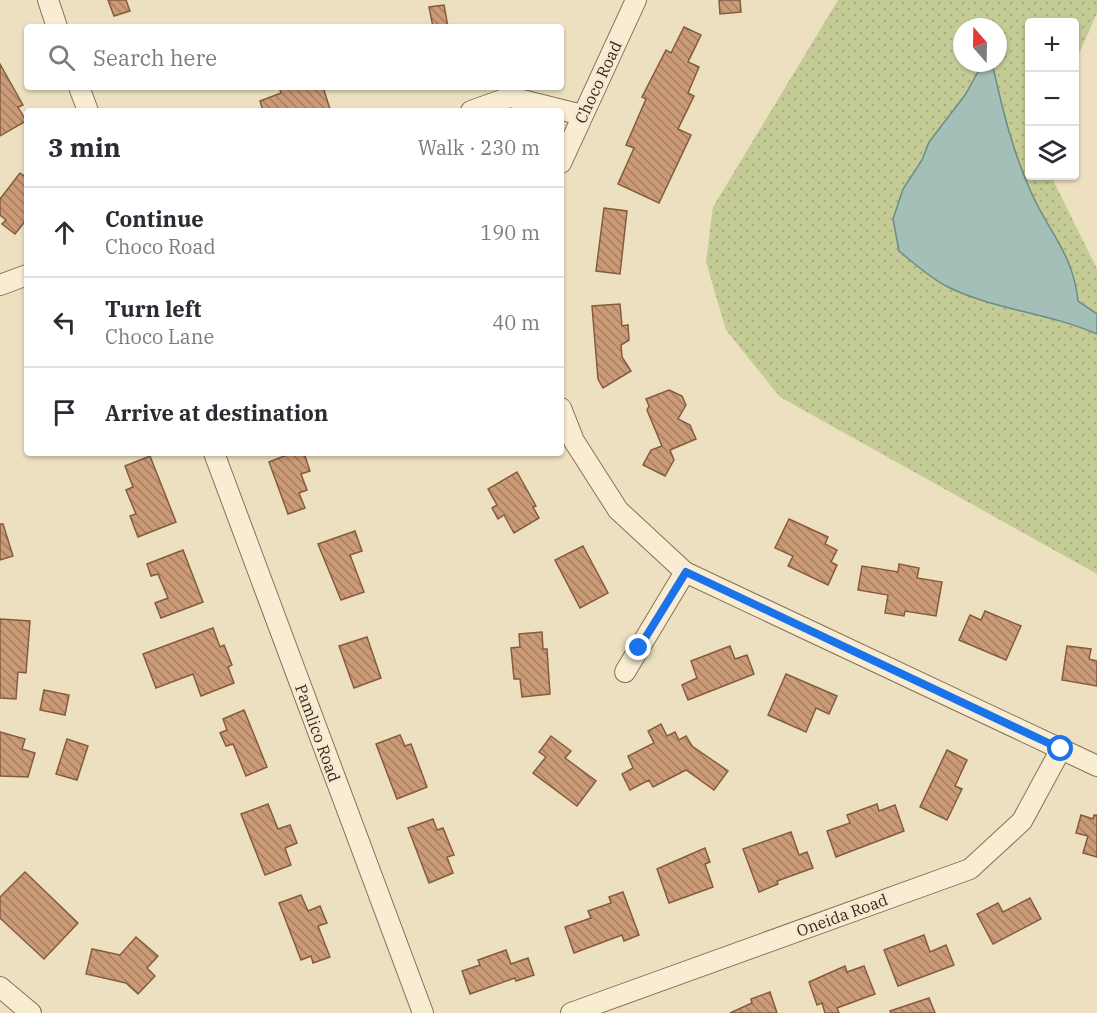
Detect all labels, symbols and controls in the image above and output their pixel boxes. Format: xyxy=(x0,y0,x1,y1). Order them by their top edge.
north arrow xyxy=(953,18,1007,72)
map controls xyxy=(1025,18,1079,180)
button: + xyxy=(1025,18,1079,72)
search box xyxy=(24,24,564,90)
street label: Choco Road xyxy=(570,37,626,126)
icon: search xyxy=(45,41,78,74)
text: Search here xyxy=(93,43,217,72)
button: − xyxy=(1025,72,1079,126)
button: layers xyxy=(1025,126,1079,180)
text: 3 min xyxy=(48,130,121,164)
text: Walk · 230 m xyxy=(418,134,540,161)
text: Continue xyxy=(105,204,204,233)
icon: ahead xyxy=(48,216,81,249)
text: 190 m xyxy=(480,219,540,246)
text: Choco Road xyxy=(105,233,216,260)
text: Turn left xyxy=(105,294,201,323)
icon: left xyxy=(48,306,81,339)
text: 40 m xyxy=(492,309,540,336)
text: Choco Lane xyxy=(105,323,214,350)
icon: arrive xyxy=(48,396,81,429)
text: Arrive at destination xyxy=(105,398,328,427)
route end xyxy=(625,634,651,660)
street label: Pamlico Road xyxy=(291,681,345,785)
route start xyxy=(1047,735,1073,761)
street label: Oneida Road xyxy=(794,889,891,941)

